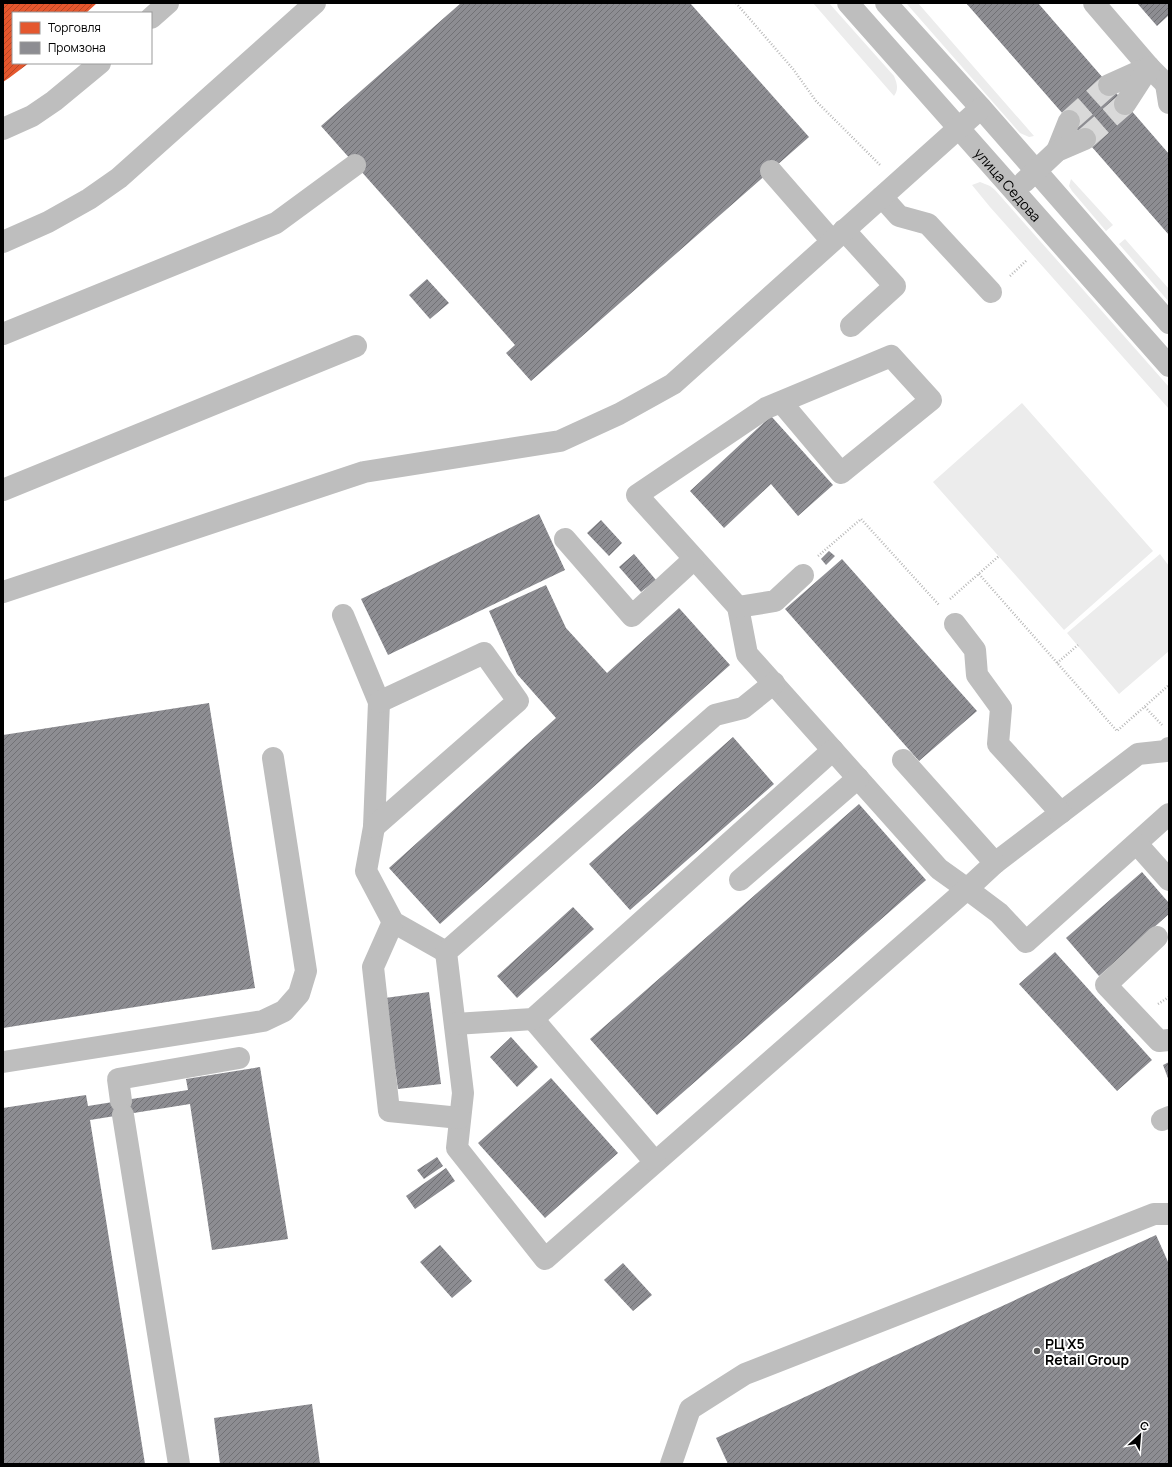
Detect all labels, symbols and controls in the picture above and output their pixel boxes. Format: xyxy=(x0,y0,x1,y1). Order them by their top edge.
legend xyxy=(12,12,152,64)
text: Торговля xyxy=(48,19,101,36)
text: Промзона xyxy=(48,39,106,56)
street label: улица Седова xyxy=(971,143,1046,225)
place label: РЦ X5 Retail Group xyxy=(1045,1334,1130,1369)
marker: РЦ X5 Retail Group xyxy=(1032,1346,1042,1356)
north arrow xyxy=(1120,1415,1160,1455)
text: С xyxy=(1138,1417,1152,1434)

